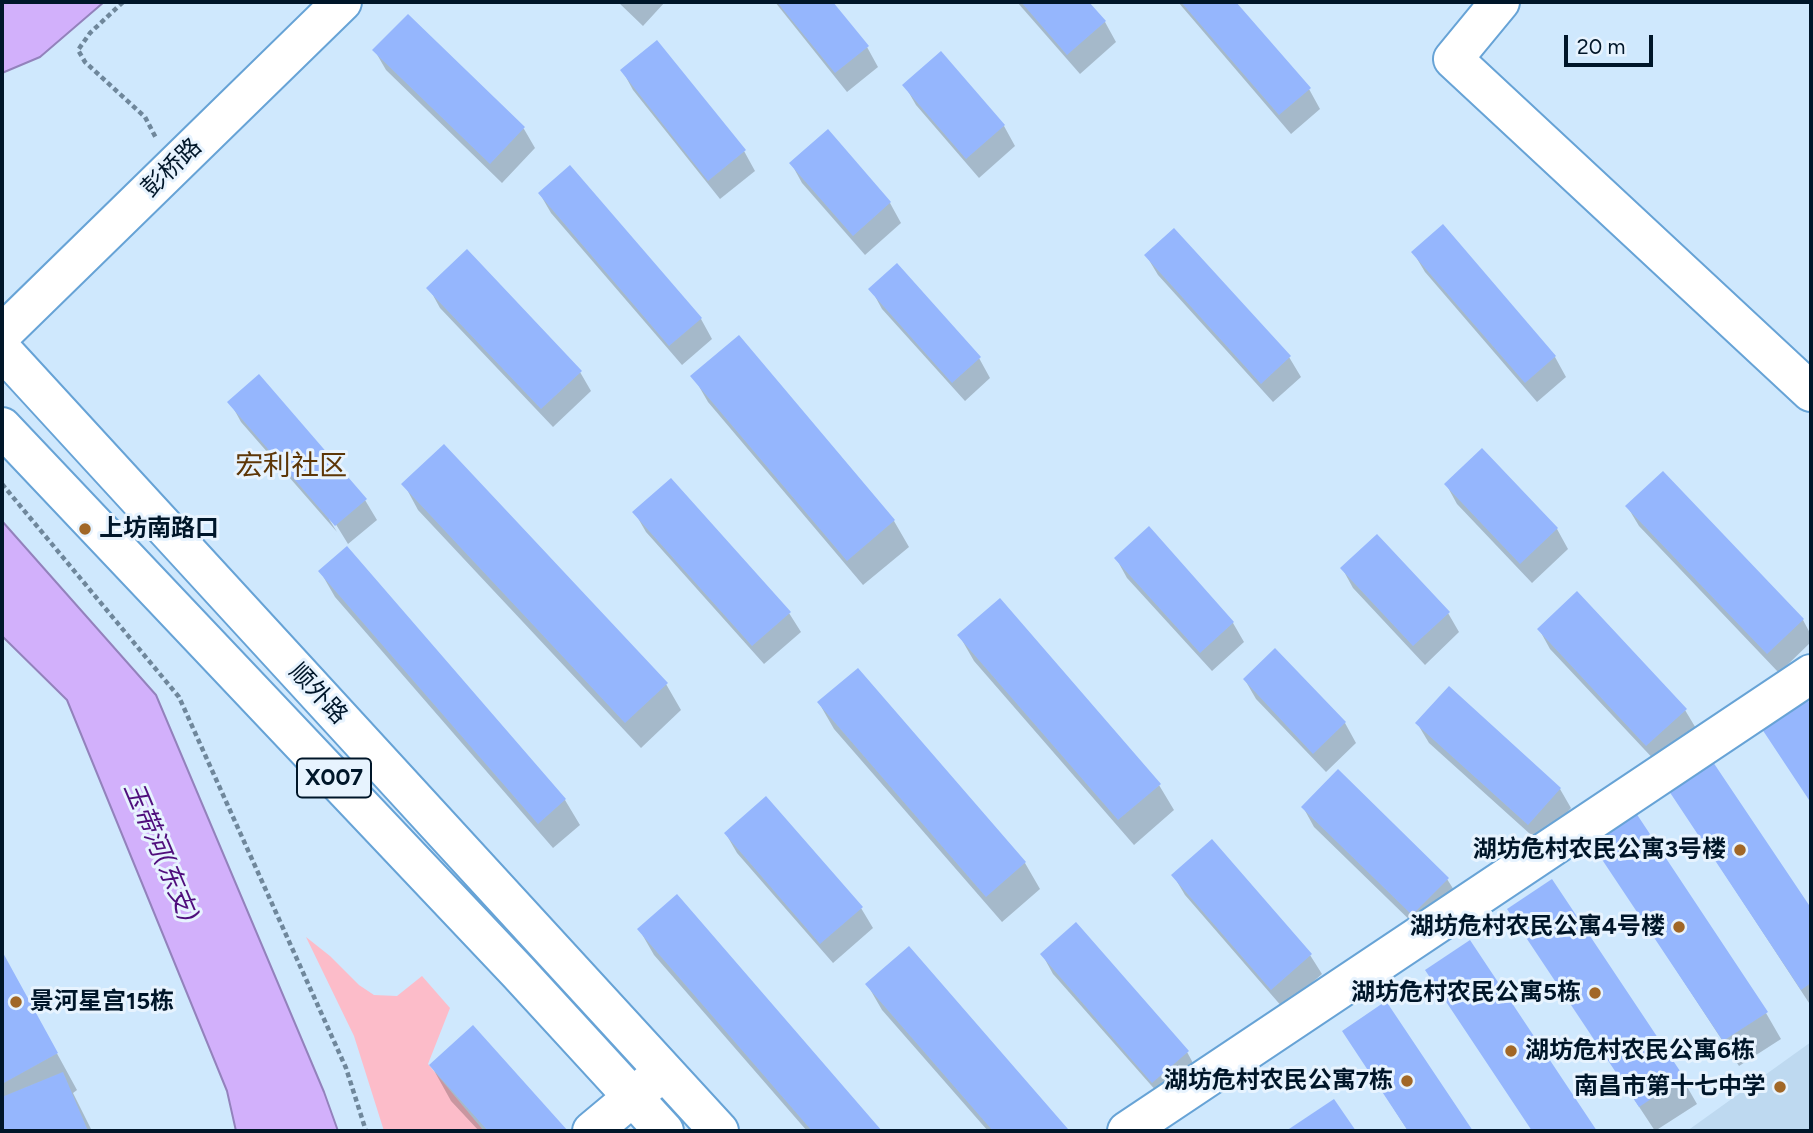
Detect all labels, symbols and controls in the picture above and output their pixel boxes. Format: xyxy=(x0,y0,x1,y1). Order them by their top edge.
scale bar xyxy=(1568,21,1657,65)
text: 20 m xyxy=(1577,34,1625,59)
street label: 彭桥路 xyxy=(136,133,208,203)
district label: 宏利社区 xyxy=(235,450,347,484)
place label: 上坊南路口 xyxy=(99,515,219,543)
marker: 上坊南路口 xyxy=(77,521,93,537)
street label: 顺外路 xyxy=(283,658,353,730)
road number: X007 xyxy=(297,758,371,798)
water label: 玉带河(东支) xyxy=(117,778,203,926)
place label: 湖坊危村农民公寓3号楼 xyxy=(1473,836,1726,864)
marker: 湖坊危村农民公寓3号楼 xyxy=(1732,842,1748,858)
place label: 湖坊危村农民公寓4号楼 xyxy=(1410,913,1665,941)
marker: 湖坊危村农民公寓4号楼 xyxy=(1671,919,1687,935)
place label: 湖坊危村农民公寓5栋 xyxy=(1351,979,1581,1007)
marker: 湖坊危村农民公寓5栋 xyxy=(1587,985,1603,1001)
place label: 景河星宫15栋 xyxy=(30,988,174,1016)
marker: 景河星宫15栋 xyxy=(8,994,24,1010)
place label: 湖坊危村农民公寓6栋 xyxy=(1525,1037,1755,1065)
marker: 湖坊危村农民公寓6栋 xyxy=(1503,1043,1519,1059)
place label: 湖坊危村农民公寓7栋 xyxy=(1164,1067,1393,1095)
marker: 湖坊危村农民公寓7栋 xyxy=(1399,1073,1415,1089)
place label: 南昌市第十七中学 xyxy=(1574,1073,1766,1101)
marker: 南昌市第十七中学 xyxy=(1772,1079,1788,1095)

